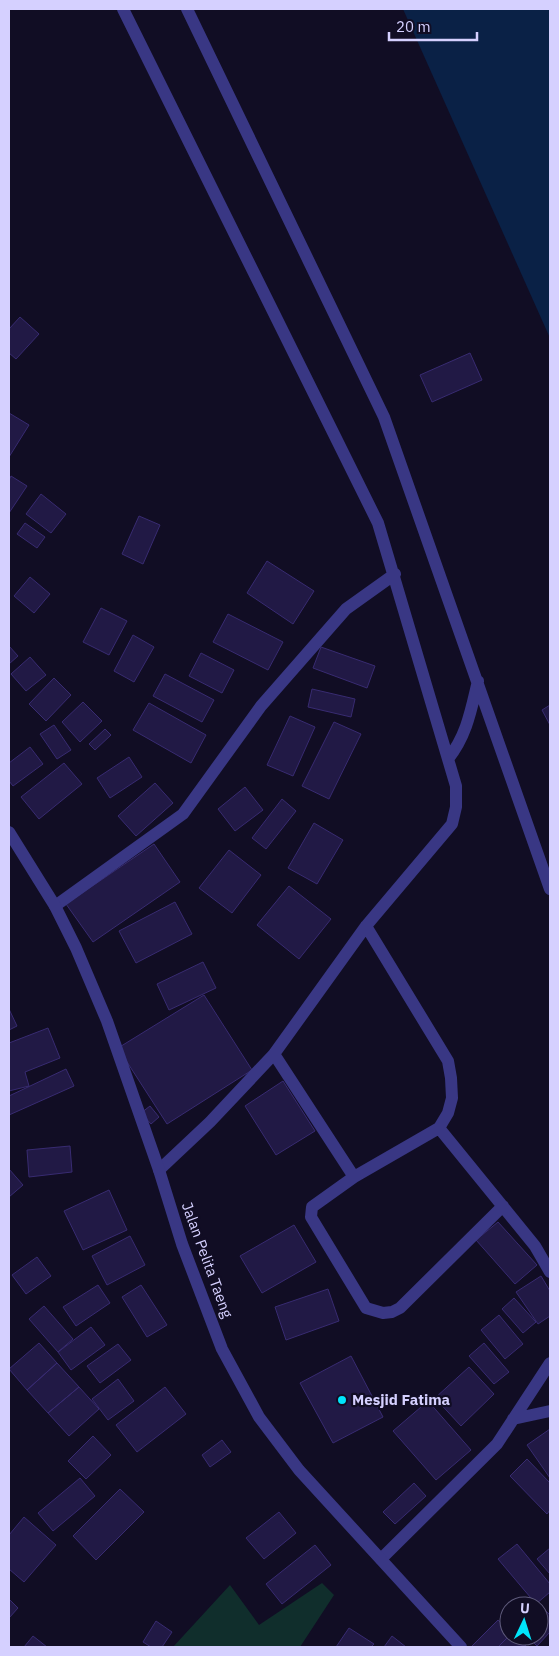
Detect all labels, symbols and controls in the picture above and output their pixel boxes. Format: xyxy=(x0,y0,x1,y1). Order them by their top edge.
scale bar xyxy=(389,10,476,42)
text: 20 m xyxy=(396,17,431,36)
street label: Jalan Pelita Taeng xyxy=(178,1199,237,1320)
place label: Mesjid Fatima xyxy=(352,1390,451,1409)
marker: Mesjid Fatima xyxy=(336,1394,348,1406)
north arrow xyxy=(499,1596,549,1646)
text: U xyxy=(519,1599,530,1617)

